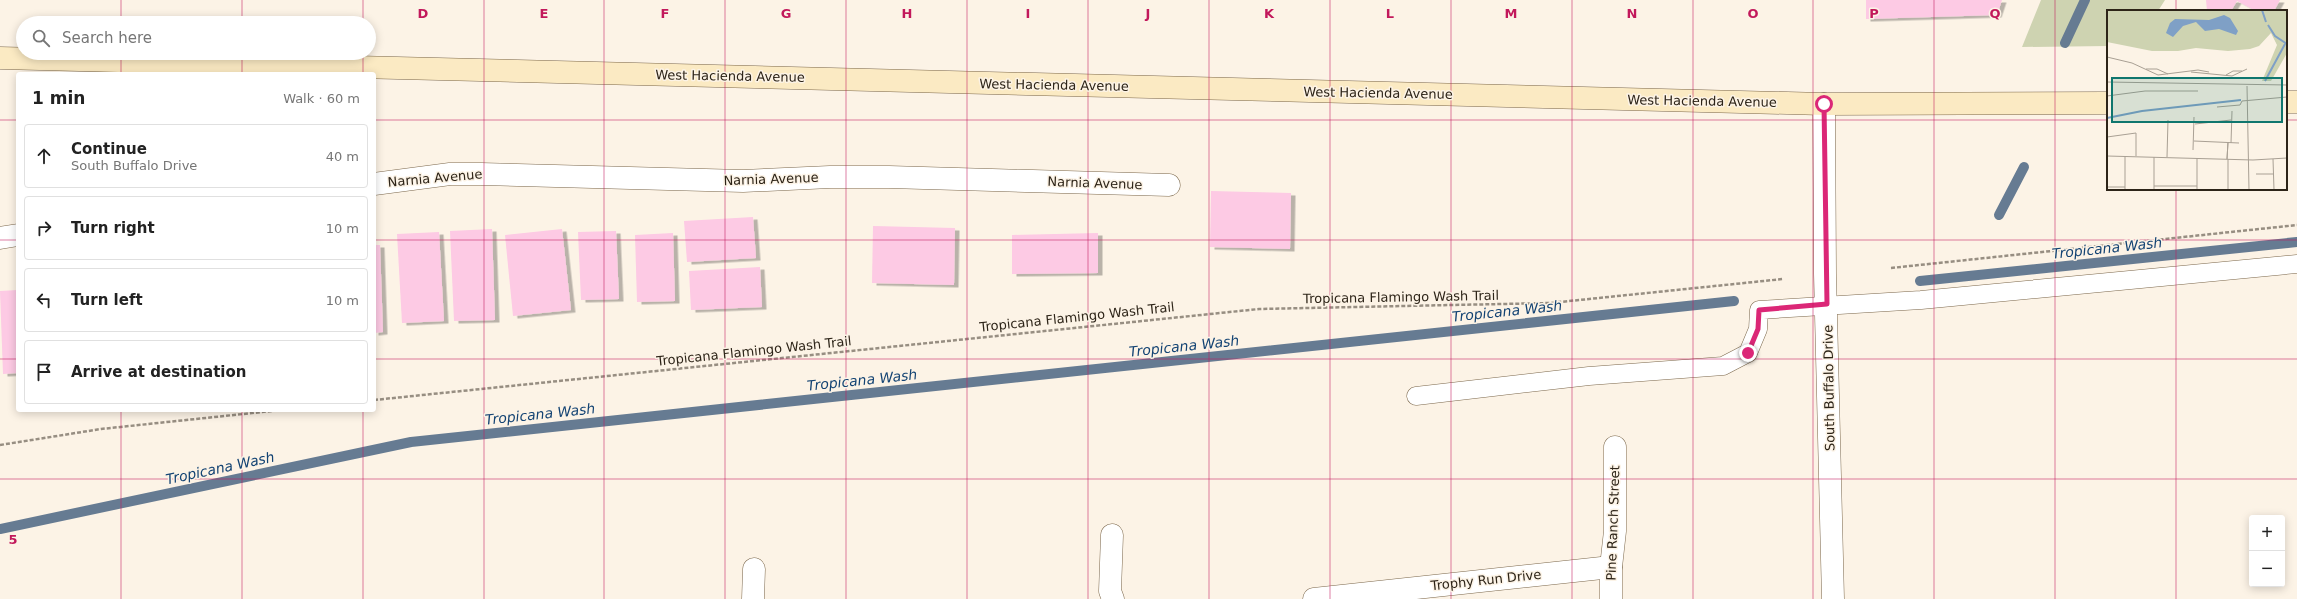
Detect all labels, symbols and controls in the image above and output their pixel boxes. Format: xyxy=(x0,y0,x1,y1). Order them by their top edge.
text: D xyxy=(418,6,429,21)
text: E xyxy=(540,6,548,21)
text: F xyxy=(661,6,669,21)
text: G xyxy=(781,6,791,21)
text: H xyxy=(902,6,912,21)
text: I xyxy=(1026,6,1030,21)
text: J xyxy=(1145,6,1150,21)
text: K xyxy=(1264,6,1275,21)
text: L xyxy=(1386,6,1394,21)
text: M xyxy=(1505,6,1517,21)
text: N xyxy=(1627,6,1637,21)
text: O xyxy=(1747,6,1759,21)
text: P xyxy=(1869,6,1879,21)
text: Q xyxy=(1989,6,2001,21)
inset map xyxy=(2107,10,2287,190)
search box xyxy=(16,16,376,60)
icon: search xyxy=(30,27,52,49)
text: Search here xyxy=(62,29,152,47)
street label: West Hacienda Avenue xyxy=(655,67,805,85)
street label: West Hacienda Avenue xyxy=(979,76,1129,94)
street label: West Hacienda Avenue xyxy=(1303,84,1453,102)
text: 1 min xyxy=(32,88,85,108)
text: Walk · 60 m xyxy=(283,91,360,106)
street label: West Hacienda Avenue xyxy=(1627,92,1777,110)
route start xyxy=(1815,95,1833,113)
text: Continue xyxy=(71,140,147,158)
icon: ahead xyxy=(33,145,55,167)
text: 40 m xyxy=(326,149,359,164)
text: South Buffalo Drive xyxy=(71,158,197,173)
street label: Narnia Avenue xyxy=(387,166,483,190)
street label: Narnia Avenue xyxy=(723,170,819,188)
street label: Narnia Avenue xyxy=(1047,174,1143,192)
icon: right xyxy=(33,217,55,239)
text: Turn right xyxy=(71,219,155,237)
text: 10 m xyxy=(326,221,359,236)
water label: Tropicana Wash xyxy=(2051,234,2163,262)
street label: Tropicana Flamingo Wash Trail xyxy=(1302,288,1499,306)
icon: left xyxy=(33,289,55,311)
text: Turn left xyxy=(71,291,143,309)
text: 10 m xyxy=(326,293,359,308)
water label: Tropicana Wash xyxy=(1451,297,1563,325)
street label: Tropicana Flamingo Wash Trail xyxy=(978,299,1175,335)
street label: South Buffalo Drive xyxy=(1820,325,1838,451)
water label: Tropicana Wash xyxy=(1128,332,1240,360)
street label: Tropicana Flamingo Wash Trail xyxy=(655,333,852,369)
route end xyxy=(1739,344,1757,362)
icon: arrive xyxy=(33,361,55,383)
text: Arrive at destination xyxy=(71,363,246,381)
water label: Tropicana Wash xyxy=(806,366,918,394)
water label: Tropicana Wash xyxy=(484,400,596,428)
water label: Tropicana Wash xyxy=(164,449,276,487)
street label: Pine Ranch Street xyxy=(1603,465,1623,581)
map controls xyxy=(2249,515,2285,587)
button: + xyxy=(2249,515,2285,551)
text: 5 xyxy=(8,532,18,547)
button: − xyxy=(2249,551,2285,587)
street label: Trophy Run Drive xyxy=(1429,567,1542,593)

